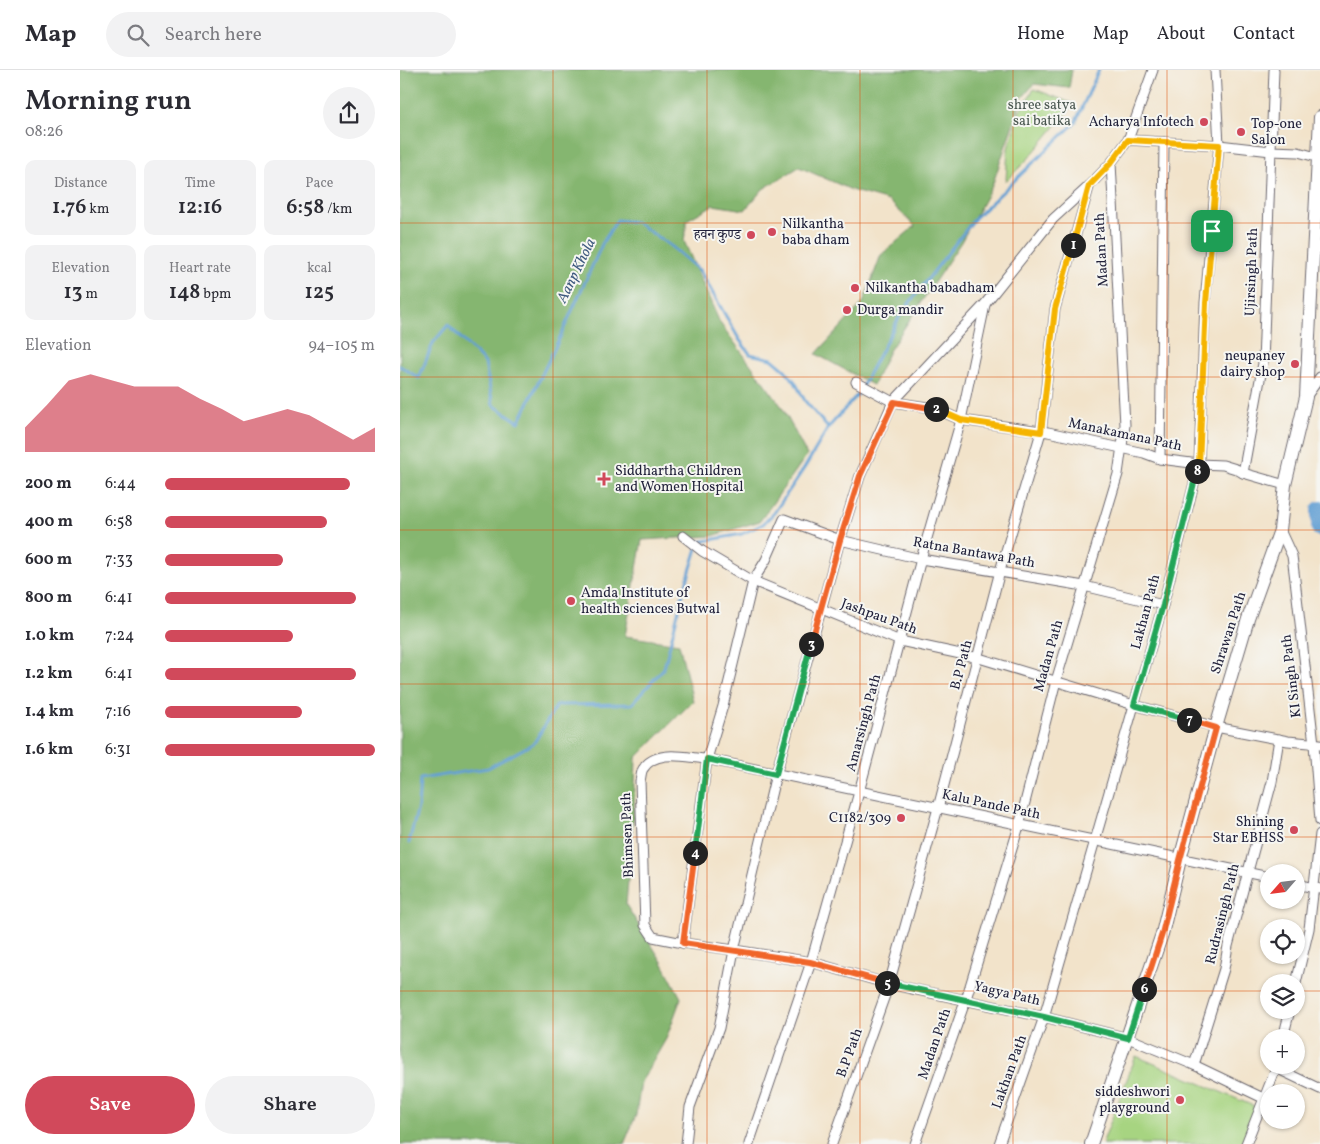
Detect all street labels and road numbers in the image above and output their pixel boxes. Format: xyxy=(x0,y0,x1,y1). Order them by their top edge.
street label: Madan Path xyxy=(1091,212,1113,288)
street label: Ujirsingh Path xyxy=(1241,227,1263,317)
street label: Manakamana Path xyxy=(1066,414,1184,456)
street label: Ratna Bantawa Path xyxy=(911,533,1037,573)
street label: Lakhan Path xyxy=(1127,572,1165,652)
street label: Shrawan Path xyxy=(1207,589,1251,677)
street label: Jashpau Path xyxy=(838,594,920,640)
street label: Madan Path xyxy=(1030,618,1068,694)
street label: KI Singh Path xyxy=(1277,633,1307,719)
street label: B.P Path xyxy=(946,638,978,692)
street label: Amarsingh Path xyxy=(842,672,886,774)
street label: Kalu Pande Path xyxy=(940,785,1042,825)
street label: Bhimsen Path xyxy=(617,792,639,878)
street label: Rudrasingh Path xyxy=(1201,862,1245,966)
street label: Yagya Path xyxy=(972,977,1042,1011)
street label: Madan Path xyxy=(914,1006,956,1082)
street label: B.P Path xyxy=(832,1026,868,1080)
street label: Lakhan Path xyxy=(988,1033,1032,1111)

